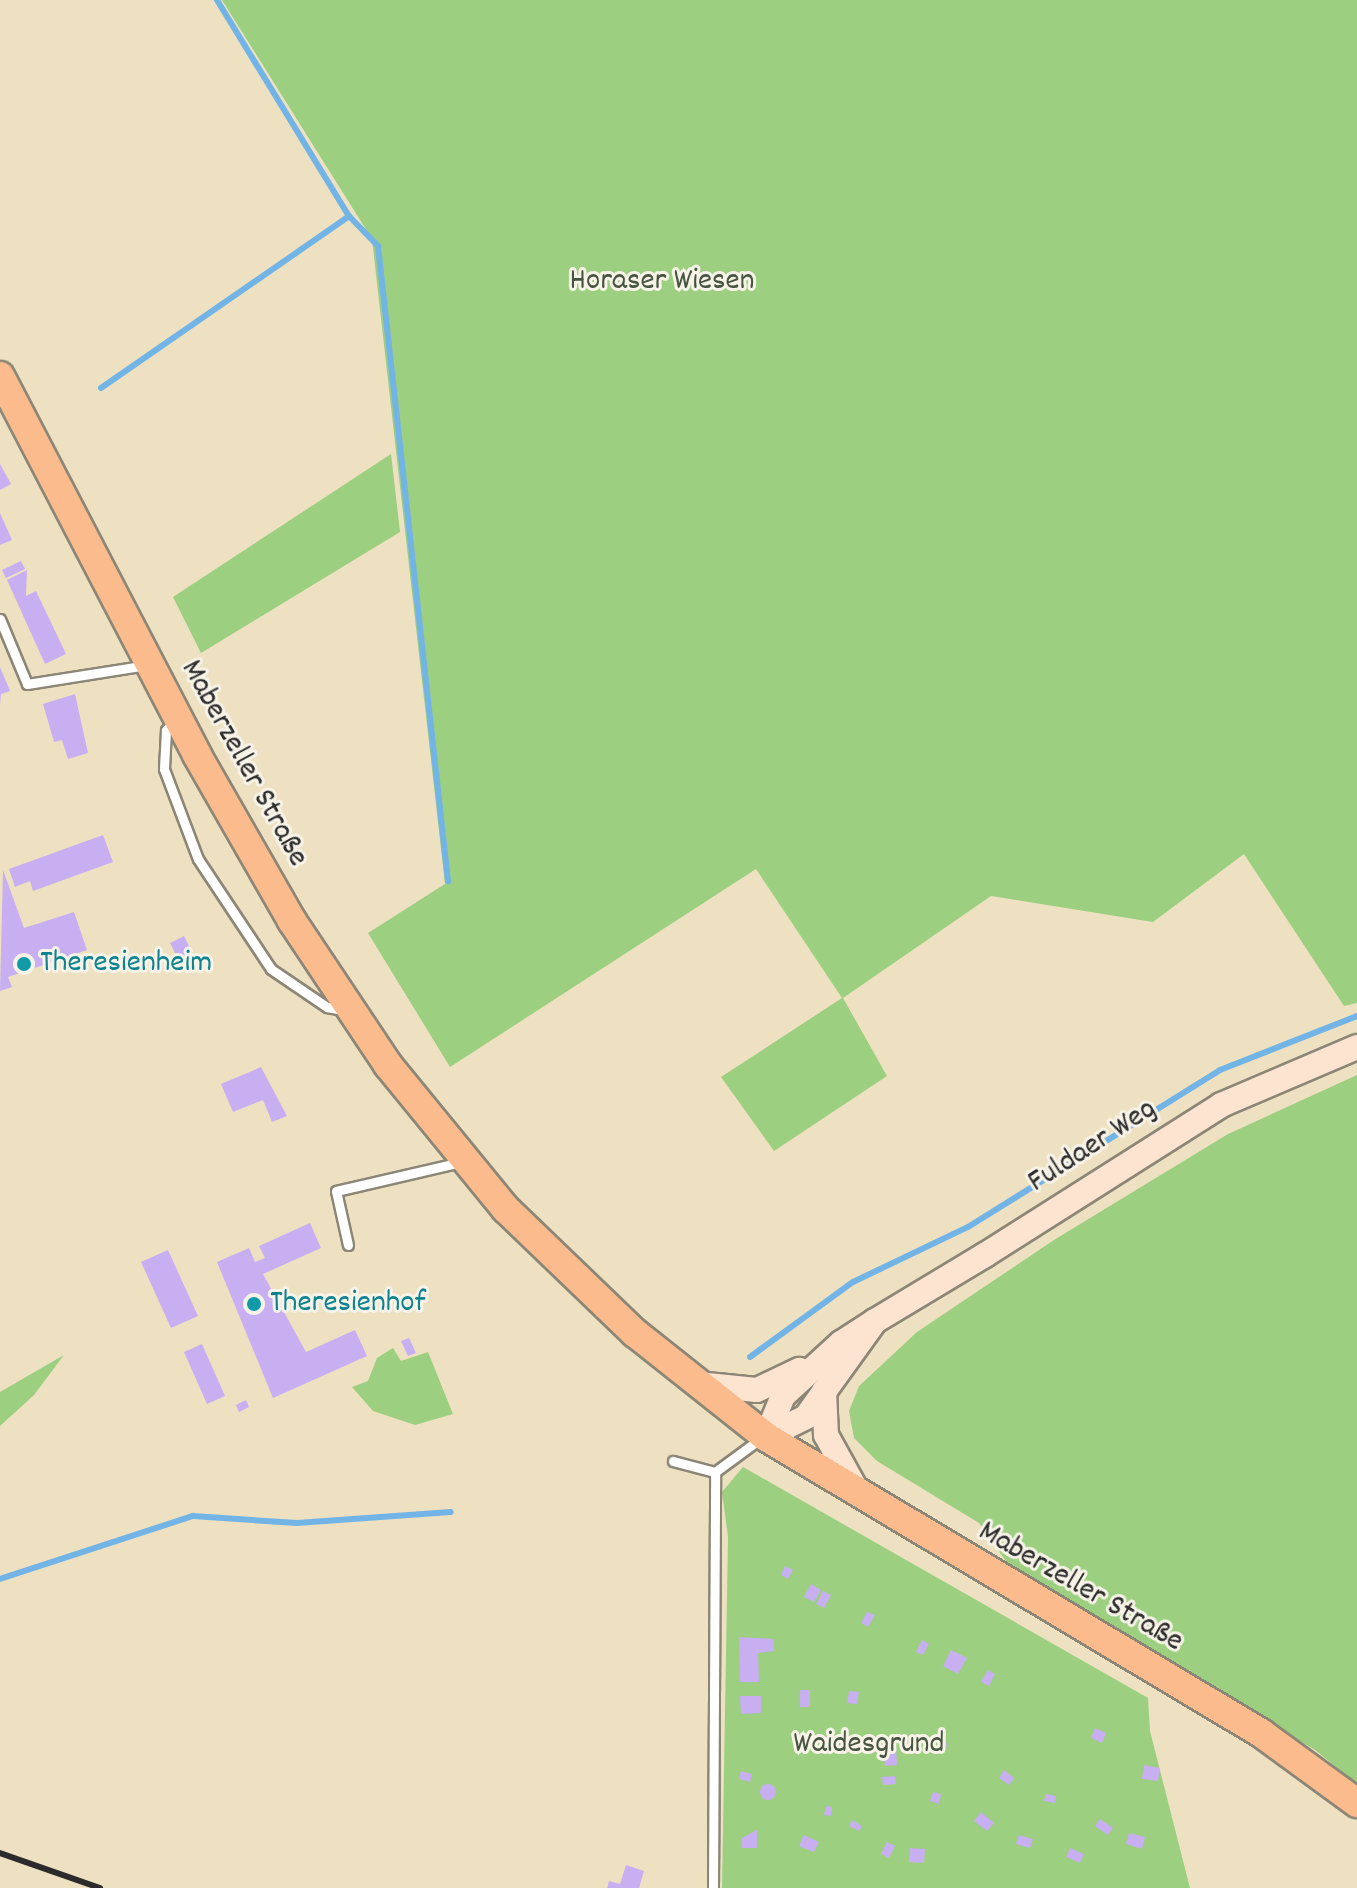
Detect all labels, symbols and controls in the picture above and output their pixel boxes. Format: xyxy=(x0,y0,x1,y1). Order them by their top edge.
park label: Horaser Wiesen xyxy=(570,263,754,301)
street label: Maberzeller Straße xyxy=(170,654,316,874)
place label: Theresienheim xyxy=(40,945,212,983)
marker: Theresienheim xyxy=(15,955,33,973)
street label: Fuldaer Weg xyxy=(1022,1091,1164,1203)
place label: Theresienhof xyxy=(270,1285,426,1323)
marker: Theresienhof xyxy=(245,1295,263,1313)
street label: Maberzeller Straße xyxy=(971,1514,1189,1662)
park label: Waidesgrund xyxy=(793,1726,945,1764)

